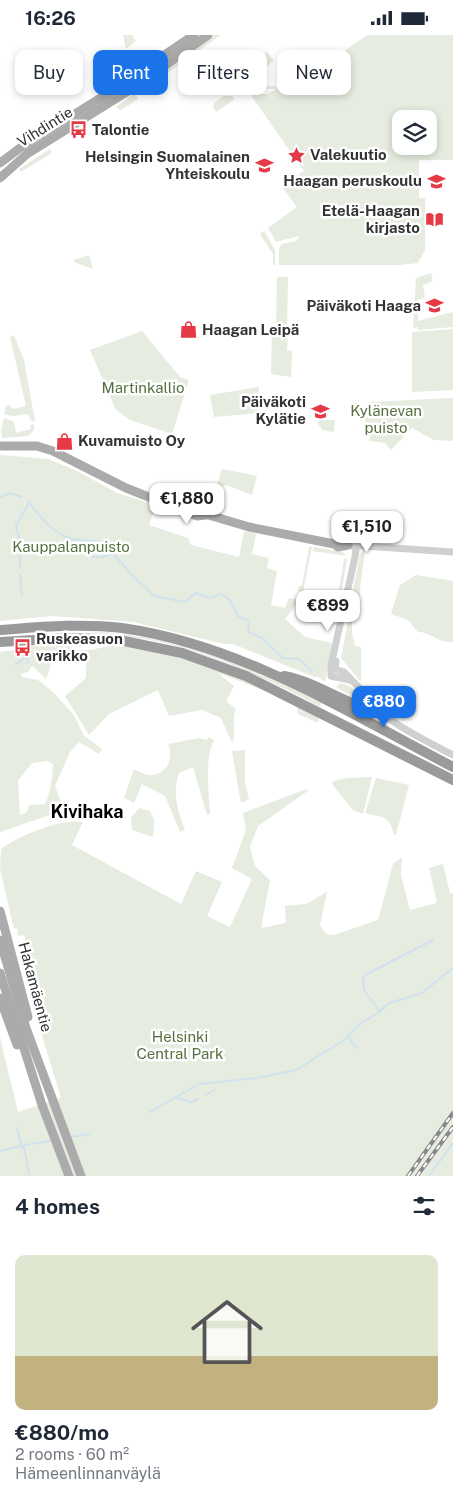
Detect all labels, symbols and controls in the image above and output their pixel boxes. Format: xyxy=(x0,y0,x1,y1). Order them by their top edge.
text: 16:26 xyxy=(25,7,76,29)
chip: Buy xyxy=(15,50,83,95)
chip: Rent xyxy=(93,50,168,95)
chip: Filters xyxy=(178,50,267,95)
chip: New xyxy=(277,50,351,95)
street label: Vihdintie xyxy=(14,103,75,150)
map controls xyxy=(392,110,437,155)
button: layers xyxy=(392,110,437,155)
bus stop icon: Talontie xyxy=(68,120,88,140)
place label: Talontie xyxy=(92,121,149,138)
place icon: Valekuutio xyxy=(286,145,306,165)
place label: Valekuutio xyxy=(310,146,387,163)
place label: Helsingin Suomalainen Yhteiskoulu xyxy=(85,148,250,182)
school or university icon: Helsingin Suomalainen Yhteiskoulu xyxy=(254,156,274,176)
school or university icon: Haagan peruskoulu xyxy=(426,171,446,191)
place label: Haagan peruskoulu xyxy=(283,172,422,189)
place label: Etelä-Haagan kirjasto xyxy=(322,202,420,236)
library icon: Etelä-Haagan kirjasto xyxy=(424,210,444,230)
school or university icon: Päiväkoti Haaga xyxy=(425,296,445,316)
place label: Päiväkoti Haaga xyxy=(306,297,421,314)
shop icon: Haagan Leipä xyxy=(178,320,198,340)
place label: Haagan Leipä xyxy=(202,321,299,338)
park label: Martinkallio xyxy=(102,379,184,396)
place label: Päiväkoti Kylätie xyxy=(241,393,306,427)
school or university icon: Päiväkoti Kylätie xyxy=(310,401,330,421)
park label: Kylänevan puisto xyxy=(350,402,422,436)
shop icon: Kuvamuisto Oy xyxy=(54,431,74,451)
place label: Kuvamuisto Oy xyxy=(78,432,186,449)
pin: €1,880 xyxy=(146,483,228,525)
text: €1,880 xyxy=(160,489,214,508)
pin: €1,510 xyxy=(326,511,408,553)
text: €1,510 xyxy=(342,517,392,536)
park label: Kauppalanpuisto xyxy=(12,538,130,555)
pin: €899 xyxy=(298,589,358,632)
text: €899 xyxy=(307,596,349,615)
place label: Ruskeasuon varikko xyxy=(36,630,123,664)
bus stop icon: Ruskeasuon varikko xyxy=(12,638,32,658)
pin: €880 xyxy=(354,685,414,728)
text: €880 xyxy=(363,692,405,711)
district label: Kivihaka xyxy=(50,801,124,822)
street label: Hakamäentie xyxy=(15,940,56,1034)
park label: Helsinki Central Park xyxy=(136,1028,224,1062)
icon: filters xyxy=(410,1192,438,1220)
text: 4 homes xyxy=(15,1194,100,1219)
icon: home xyxy=(182,1287,272,1377)
text: €880/mo xyxy=(15,1420,109,1445)
text: 2 rooms · 60 m² xyxy=(15,1445,129,1464)
text: Hämeenlinnanväylä xyxy=(15,1464,161,1483)

